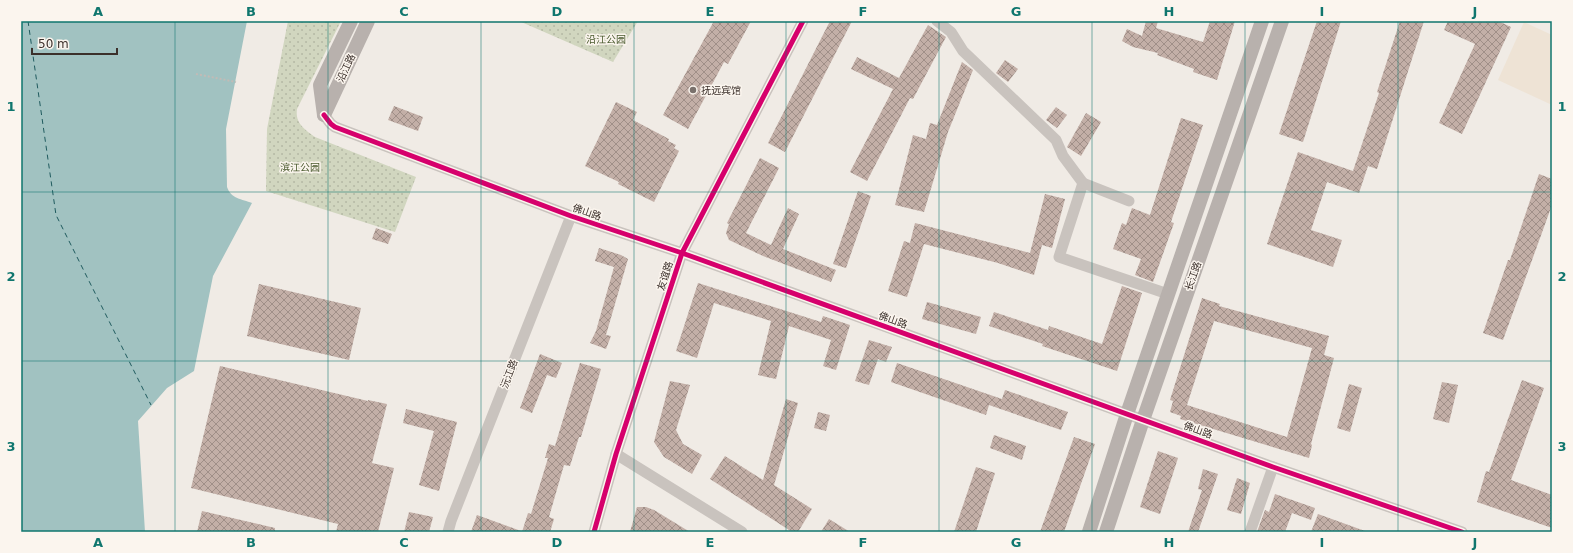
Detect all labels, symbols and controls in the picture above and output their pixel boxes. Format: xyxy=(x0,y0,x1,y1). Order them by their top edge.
text: A xyxy=(93,4,103,19)
text: B xyxy=(246,4,256,19)
text: C xyxy=(399,4,409,19)
text: D xyxy=(552,4,563,19)
text: E xyxy=(706,4,714,19)
text: F xyxy=(859,4,867,19)
text: G xyxy=(1011,4,1021,19)
text: H xyxy=(1164,4,1174,19)
text: I xyxy=(1320,4,1324,19)
text: J xyxy=(1472,4,1477,19)
scale bar xyxy=(32,30,117,56)
park label: 沿江公园 xyxy=(586,34,626,45)
text: 50 m xyxy=(38,37,69,51)
street label: 沿江路 xyxy=(335,52,357,84)
marker: 抚远宾馆 xyxy=(688,85,698,95)
place label: 抚远宾馆 xyxy=(701,85,741,96)
text: 1 xyxy=(6,99,16,114)
text: 1 xyxy=(1557,99,1567,114)
park label: 滨江公园 xyxy=(280,162,320,173)
street label: 佛山路 xyxy=(570,202,603,222)
street label: 友谊路 xyxy=(655,260,675,292)
street label: 长江路 xyxy=(1183,260,1203,292)
text: 2 xyxy=(6,269,16,284)
text: 2 xyxy=(1557,269,1567,284)
street label: 佛山路 xyxy=(876,309,909,330)
street label: 沅江路 xyxy=(498,358,520,390)
street label: 佛山路 xyxy=(1181,419,1214,440)
text: 3 xyxy=(6,439,16,454)
text: 3 xyxy=(1557,439,1567,454)
text: A xyxy=(93,535,103,550)
text: B xyxy=(246,535,256,550)
text: C xyxy=(399,535,409,550)
text: D xyxy=(552,535,563,550)
text: E xyxy=(706,535,714,550)
text: F xyxy=(859,535,867,550)
text: G xyxy=(1011,535,1021,550)
text: H xyxy=(1164,535,1174,550)
text: I xyxy=(1320,535,1324,550)
text: J xyxy=(1472,535,1477,550)

